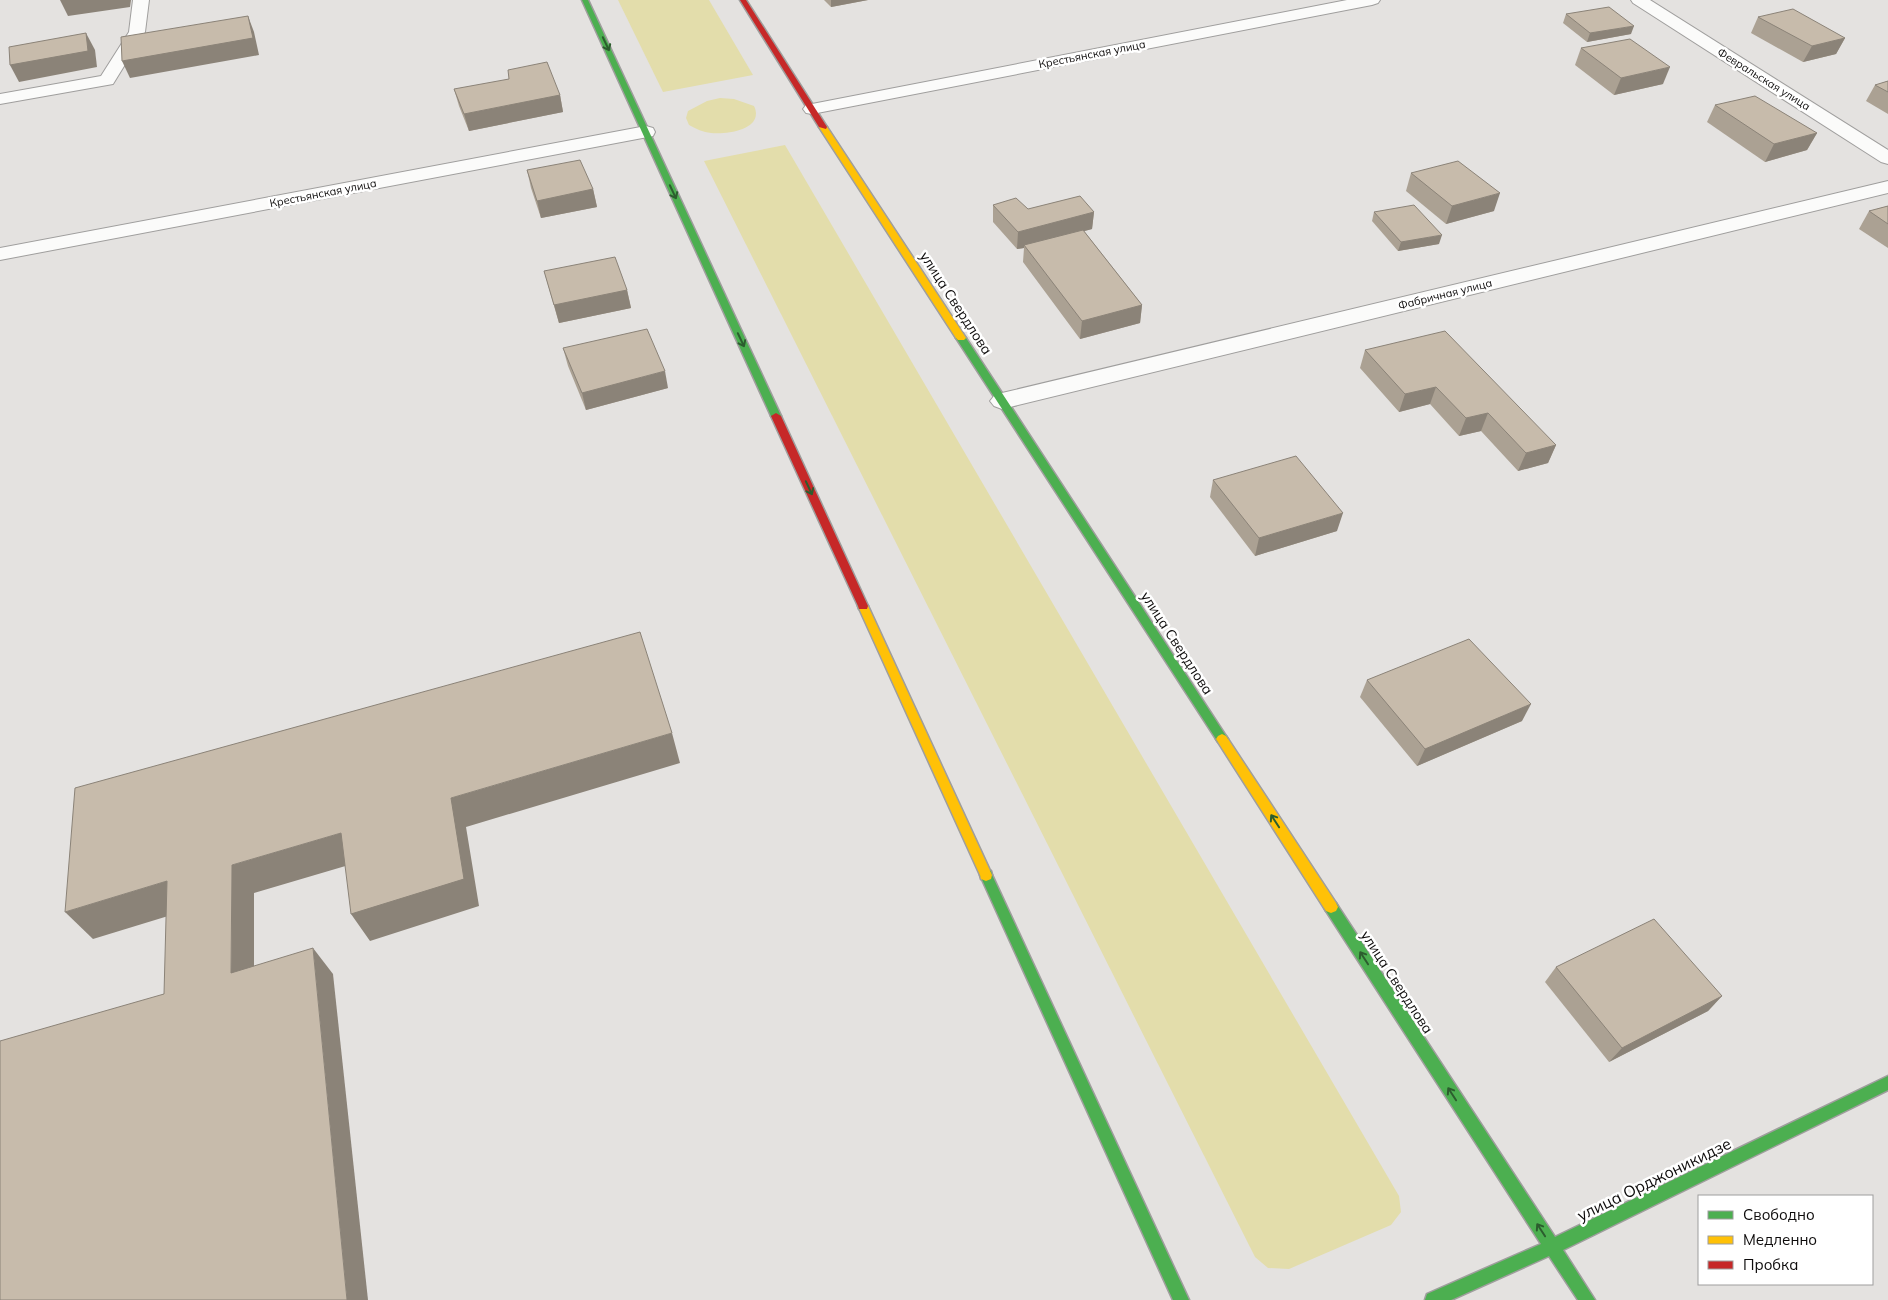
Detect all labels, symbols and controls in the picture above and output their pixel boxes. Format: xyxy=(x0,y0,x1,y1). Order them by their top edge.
one-way arrow xyxy=(601,36,611,51)
street label: Крестьянская улица xyxy=(1037,37,1147,71)
street label: Февральская улица xyxy=(1715,45,1813,113)
street label: Крестьянская улица xyxy=(268,176,378,210)
one-way arrow xyxy=(669,184,679,199)
street label: улица Свердлова xyxy=(916,248,996,358)
street label: Фабричная улица xyxy=(1397,276,1493,312)
one-way arrow xyxy=(737,332,746,347)
one-way arrow xyxy=(804,480,814,495)
street label: улица Свердлова xyxy=(1137,588,1217,698)
one-way arrow xyxy=(1270,815,1280,829)
street label: улица Свердлова xyxy=(1357,927,1437,1037)
one-way arrow xyxy=(1358,951,1368,965)
one-way arrow xyxy=(1447,1087,1457,1101)
street label: улица Орджоникидзе xyxy=(1574,1133,1734,1225)
legend xyxy=(1698,1195,1873,1285)
text: Свободно xyxy=(1743,1205,1815,1224)
one-way arrow xyxy=(1536,1223,1546,1237)
text: Медленно xyxy=(1743,1230,1817,1249)
text: Пробка xyxy=(1743,1255,1798,1274)

